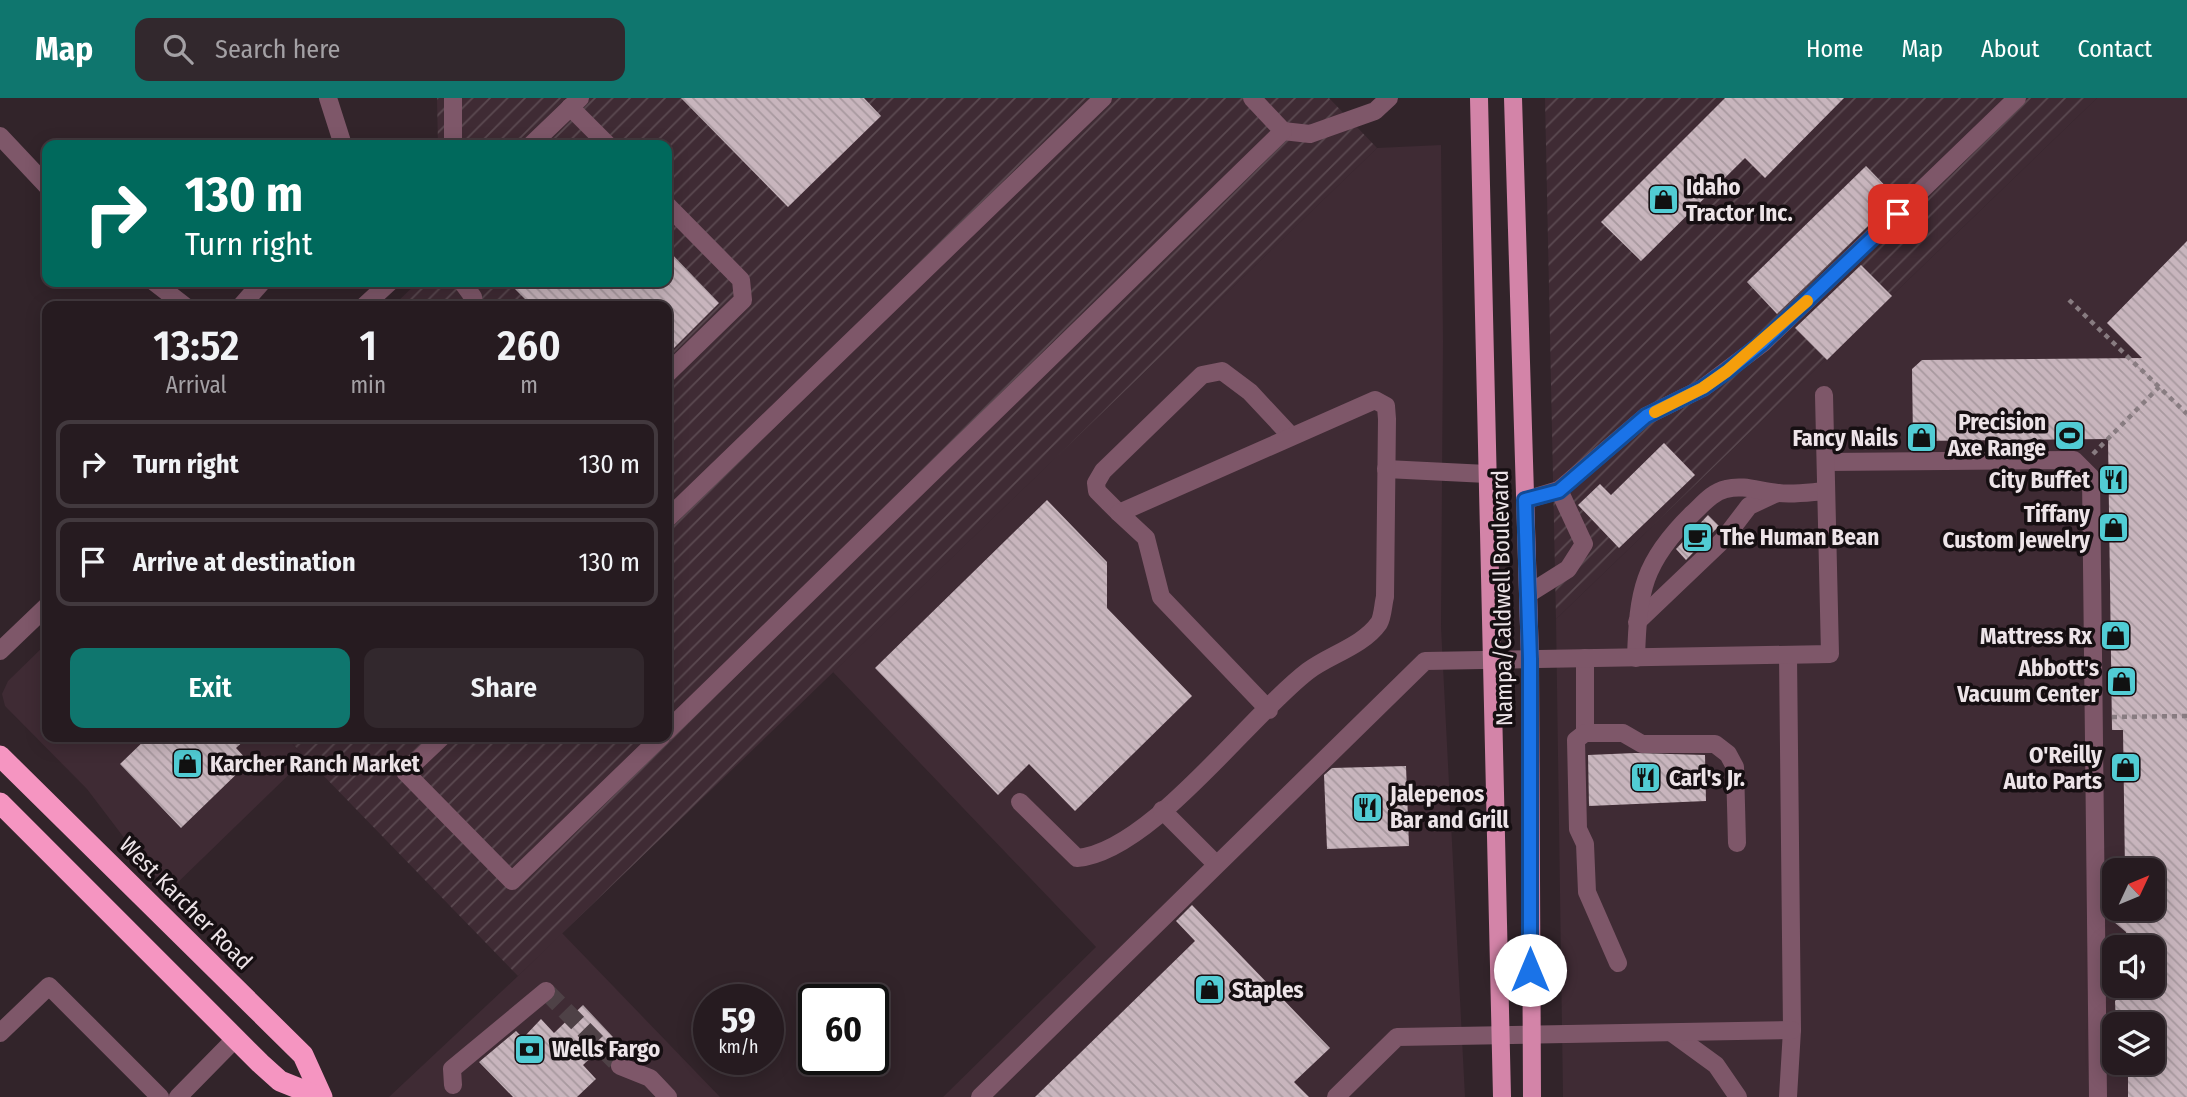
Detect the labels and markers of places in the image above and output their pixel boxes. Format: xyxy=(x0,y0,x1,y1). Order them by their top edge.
place label: Idaho Tractor Inc. xyxy=(1686,173,1793,227)
shop icon: Idaho Tractor Inc. xyxy=(1646,183,1680,217)
pin xyxy=(1868,184,1928,244)
place label: Precision Axe Range xyxy=(1947,408,2046,462)
sports icon: Precision Axe Range xyxy=(2052,418,2086,452)
shop icon: Fancy Nails xyxy=(1904,421,1938,455)
place label: Fancy Nails xyxy=(1792,424,1898,452)
restaurant icon: City Buffet xyxy=(2096,463,2130,497)
place label: City Buffet xyxy=(1989,466,2091,494)
place label: Tiffany Custom Jewelry xyxy=(1943,500,2091,554)
shop icon: Tiffany Custom Jewelry xyxy=(2096,510,2130,544)
cafe icon: The Human Bean xyxy=(1680,520,1714,554)
place label: The Human Bean xyxy=(1720,523,1879,551)
shop icon: Mattress Rx xyxy=(2098,619,2132,653)
place label: Mattress Rx xyxy=(1980,622,2093,650)
place label: Abbott's Vacuum Center xyxy=(1956,654,2100,708)
shop icon: Abbott's Vacuum Center xyxy=(2105,664,2139,698)
place label: O'Reilly Auto Parts xyxy=(2002,741,2103,795)
shop icon: Karcher Ranch Market xyxy=(170,747,204,781)
place label: Karcher Ranch Market xyxy=(210,750,421,778)
shop icon: O'Reilly Auto Parts xyxy=(2108,751,2142,785)
restaurant icon: Carl's Jr. xyxy=(1629,761,1663,795)
place label: Carl's Jr. xyxy=(1669,764,1745,792)
place label: Jalepenos Bar and Grill xyxy=(1389,780,1510,834)
restaurant icon: Jalepenos Bar and Grill xyxy=(1350,790,1384,824)
shop icon: Staples xyxy=(1192,973,1226,1007)
place label: Staples xyxy=(1232,976,1304,1004)
bank icon: Wells Fargo xyxy=(512,1032,546,1066)
place label: Wells Fargo xyxy=(552,1035,660,1063)

